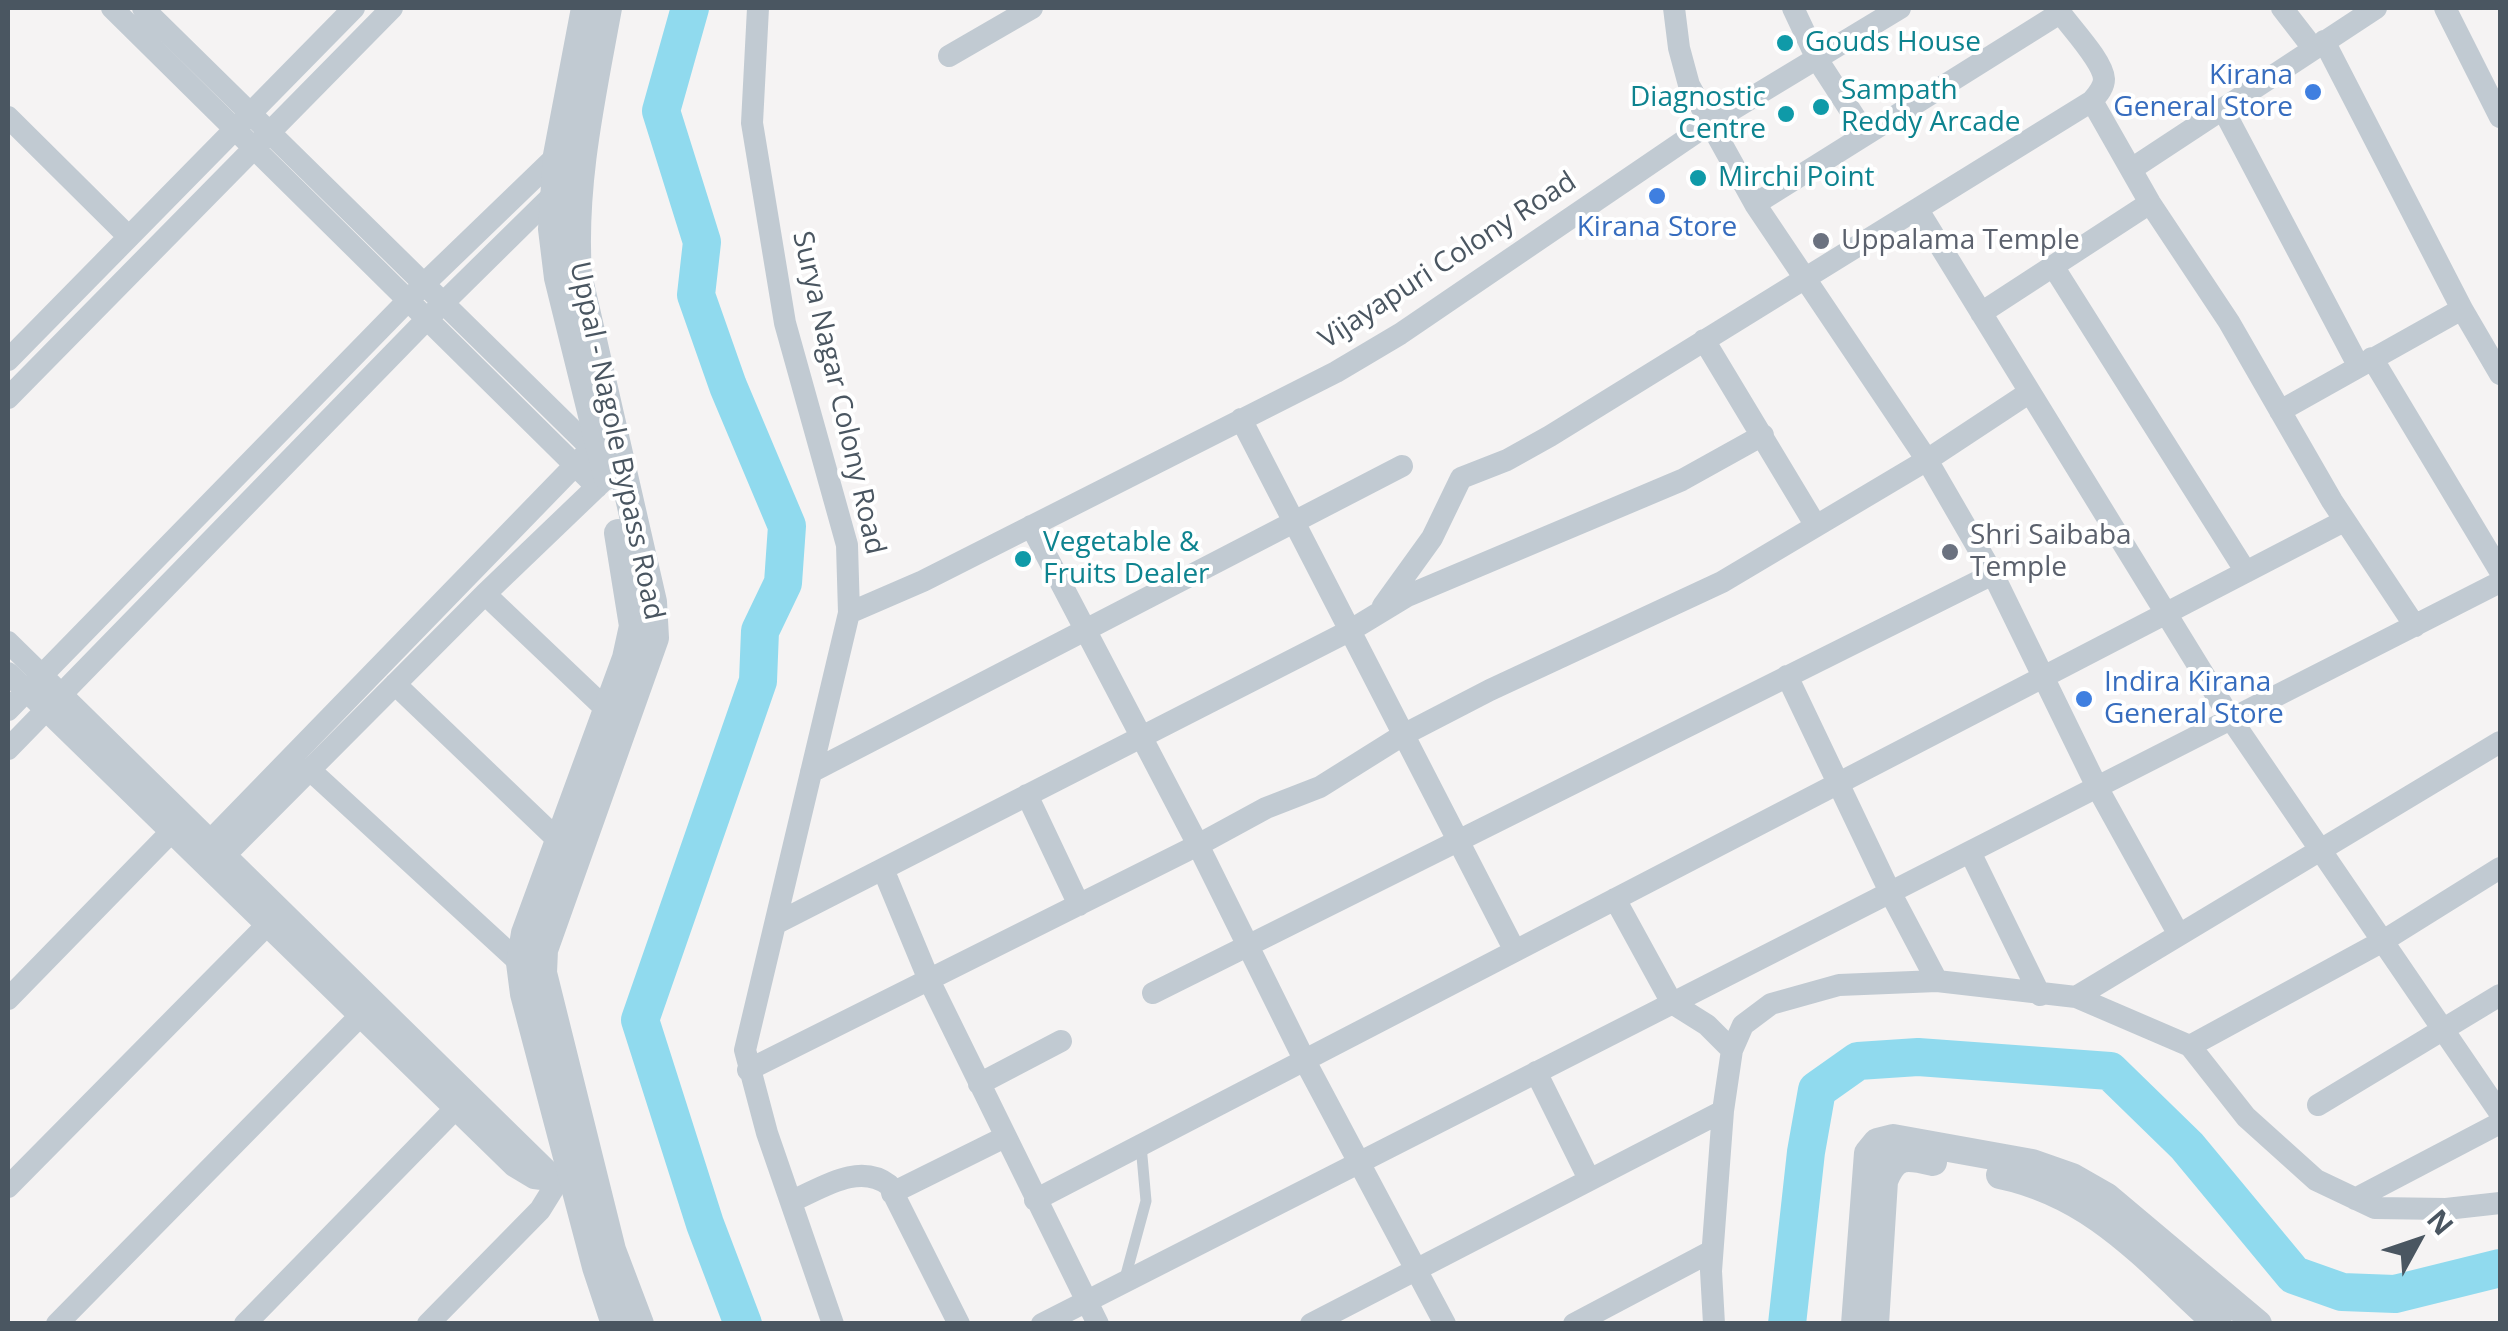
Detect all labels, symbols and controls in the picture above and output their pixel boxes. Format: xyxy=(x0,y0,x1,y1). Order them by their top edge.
place label: Gouds House xyxy=(1805,26,1981,60)
marker: Gouds House xyxy=(1774,32,1796,54)
place label: Kirana General Store xyxy=(2113,59,2293,125)
place label: Sampath Reddy Arcade xyxy=(1841,74,2021,140)
place label: Diagnostic Centre xyxy=(1630,81,1766,147)
marker: Kirana General Store xyxy=(2302,81,2324,103)
marker: Sampath Reddy Arcade xyxy=(1810,96,1832,118)
marker: Diagnostic Centre xyxy=(1775,103,1797,125)
place label: Mirchi Point xyxy=(1718,161,1875,195)
street label: Vijayapuri Colony Road xyxy=(1313,165,1583,357)
marker: Mirchi Point xyxy=(1687,167,1709,189)
marker: Kirana Store xyxy=(1646,185,1668,207)
place label: Kirana Store xyxy=(1577,211,1737,245)
place label: Uppalama Temple xyxy=(1841,224,2080,258)
street label: Surya Nagar Colony Road xyxy=(784,228,892,558)
marker: Uppalama Temple xyxy=(1810,230,1832,252)
street label: Uppal - Nagole Bypass Road xyxy=(562,259,670,623)
place label: Shri Saibaba Temple xyxy=(1970,519,2132,585)
place label: Vegetable & Fruits Dealer xyxy=(1043,526,1210,592)
marker: Shri Saibaba Temple xyxy=(1939,541,1961,563)
marker: Vegetable & Fruits Dealer xyxy=(1012,548,1034,570)
place label: Indira Kirana General Store xyxy=(2104,666,2284,732)
marker: Indira Kirana General Store xyxy=(2073,688,2095,710)
north arrow xyxy=(2368,1191,2468,1291)
text: N xyxy=(2419,1201,2463,1243)

